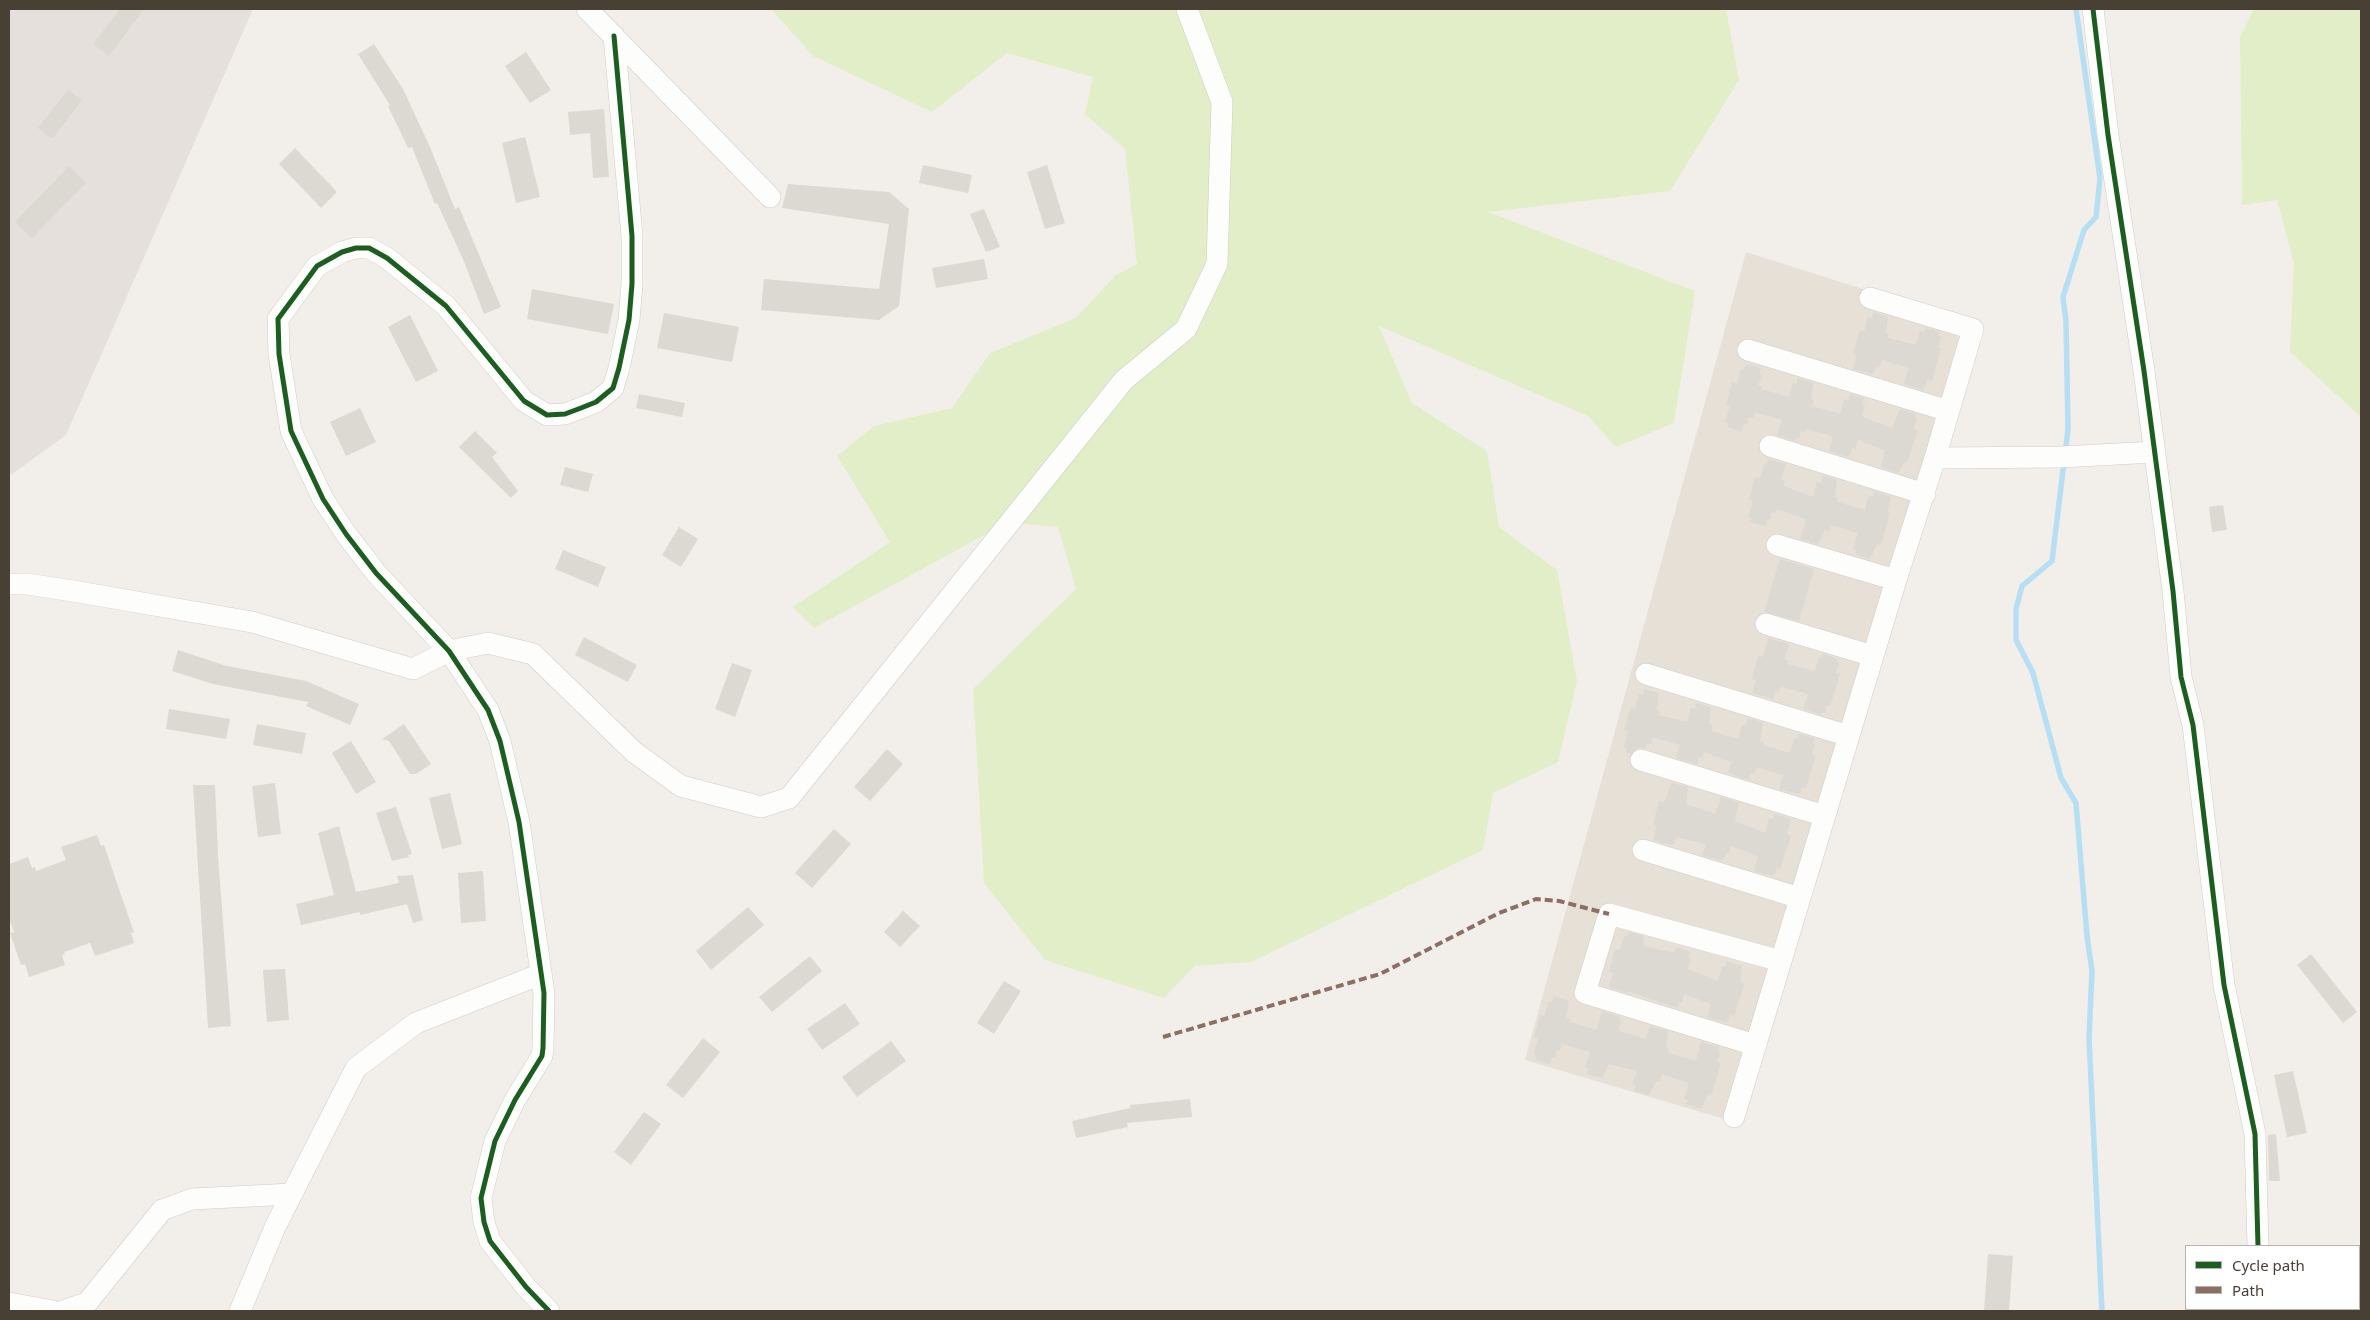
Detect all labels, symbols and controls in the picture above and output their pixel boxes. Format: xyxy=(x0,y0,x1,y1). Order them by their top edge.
legend xyxy=(2185,1245,2360,1310)
text: Cycle path xyxy=(2232,1255,2305,1275)
text: Path xyxy=(2232,1280,2264,1300)

